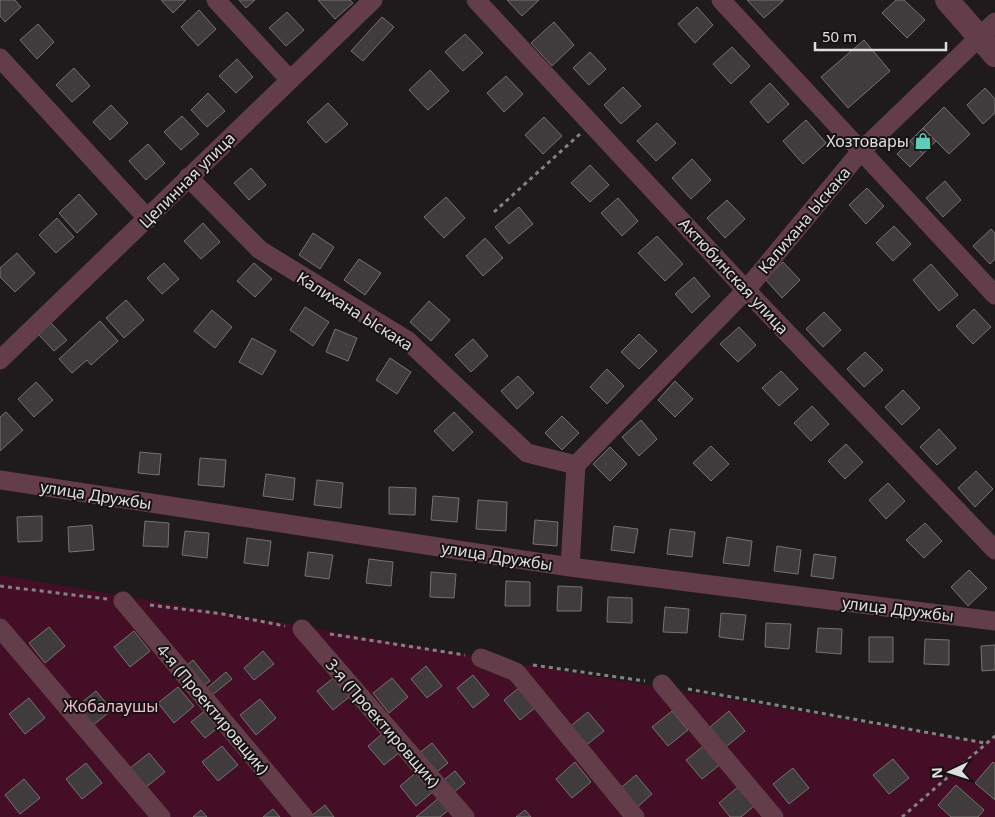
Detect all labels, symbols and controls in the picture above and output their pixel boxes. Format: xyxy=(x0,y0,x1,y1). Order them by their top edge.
scale bar xyxy=(815,20,946,52)
text: 50 m xyxy=(822,26,857,46)
street label: Целинная улица xyxy=(134,127,240,233)
place label: Хозтовары xyxy=(826,130,909,152)
shop icon: Хозтовары xyxy=(913,131,933,151)
street label: Калихана Ыскака xyxy=(753,162,855,278)
street label: Актюбинская улица xyxy=(674,213,794,339)
street label: Калихана Ыскака xyxy=(293,266,417,356)
street label: улица Дружбы xyxy=(39,475,153,515)
street label: улица Дружбы xyxy=(440,536,554,576)
street label: улица Дружбы xyxy=(841,591,955,627)
street label: 4-я (Проектировщик) xyxy=(152,639,274,779)
street label: 3-я (Проектировщик) xyxy=(321,654,445,792)
park label: Жобалаушы xyxy=(64,695,158,717)
north arrow xyxy=(925,747,975,797)
text: N xyxy=(927,767,946,779)

